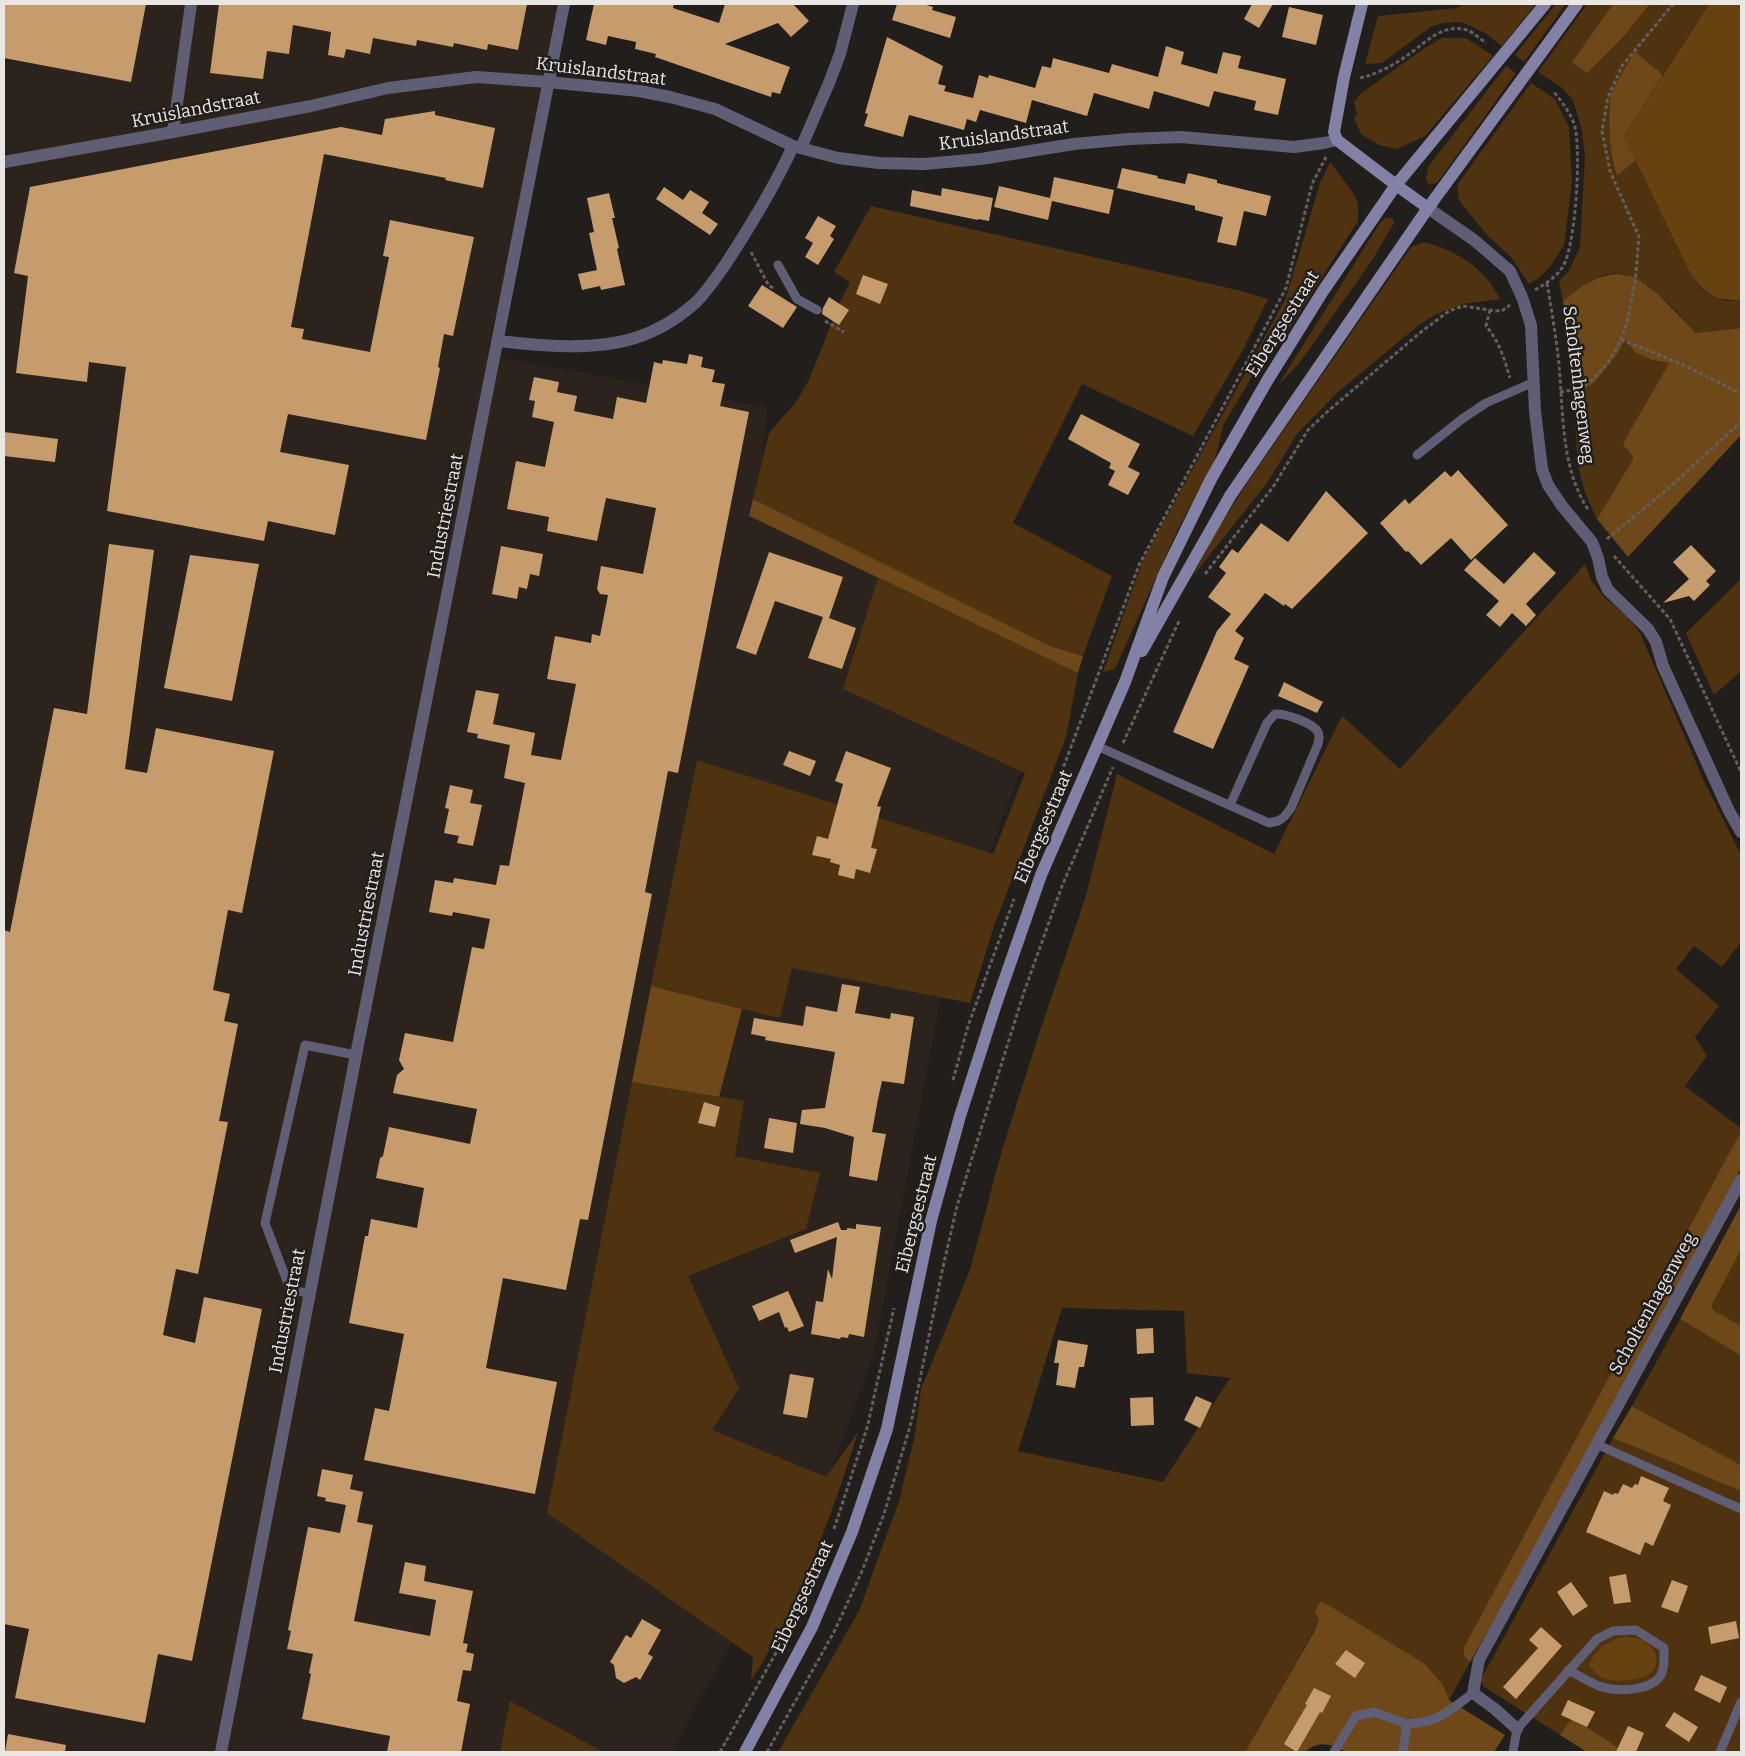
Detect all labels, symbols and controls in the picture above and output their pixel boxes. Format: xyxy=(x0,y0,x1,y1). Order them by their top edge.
street label: Kruislandstraat xyxy=(535,53,667,91)
street label: Kruislandstraat xyxy=(130,87,262,133)
street label: Kruislandstraat xyxy=(938,116,1070,156)
street label: Eibergsestraat xyxy=(1242,267,1324,381)
street label: Scholtenhagenweg xyxy=(1558,305,1598,465)
street label: Industriestraat xyxy=(423,452,469,580)
street label: Eibergsestraat xyxy=(1010,767,1078,887)
street label: Industriestraat xyxy=(344,850,390,978)
street label: Eibergsestraat xyxy=(892,1153,942,1275)
street label: Scholtenhagenweg xyxy=(1605,1229,1701,1379)
street label: Industriestraat xyxy=(265,1247,311,1375)
street label: Eibergsestraat xyxy=(768,1537,838,1657)

